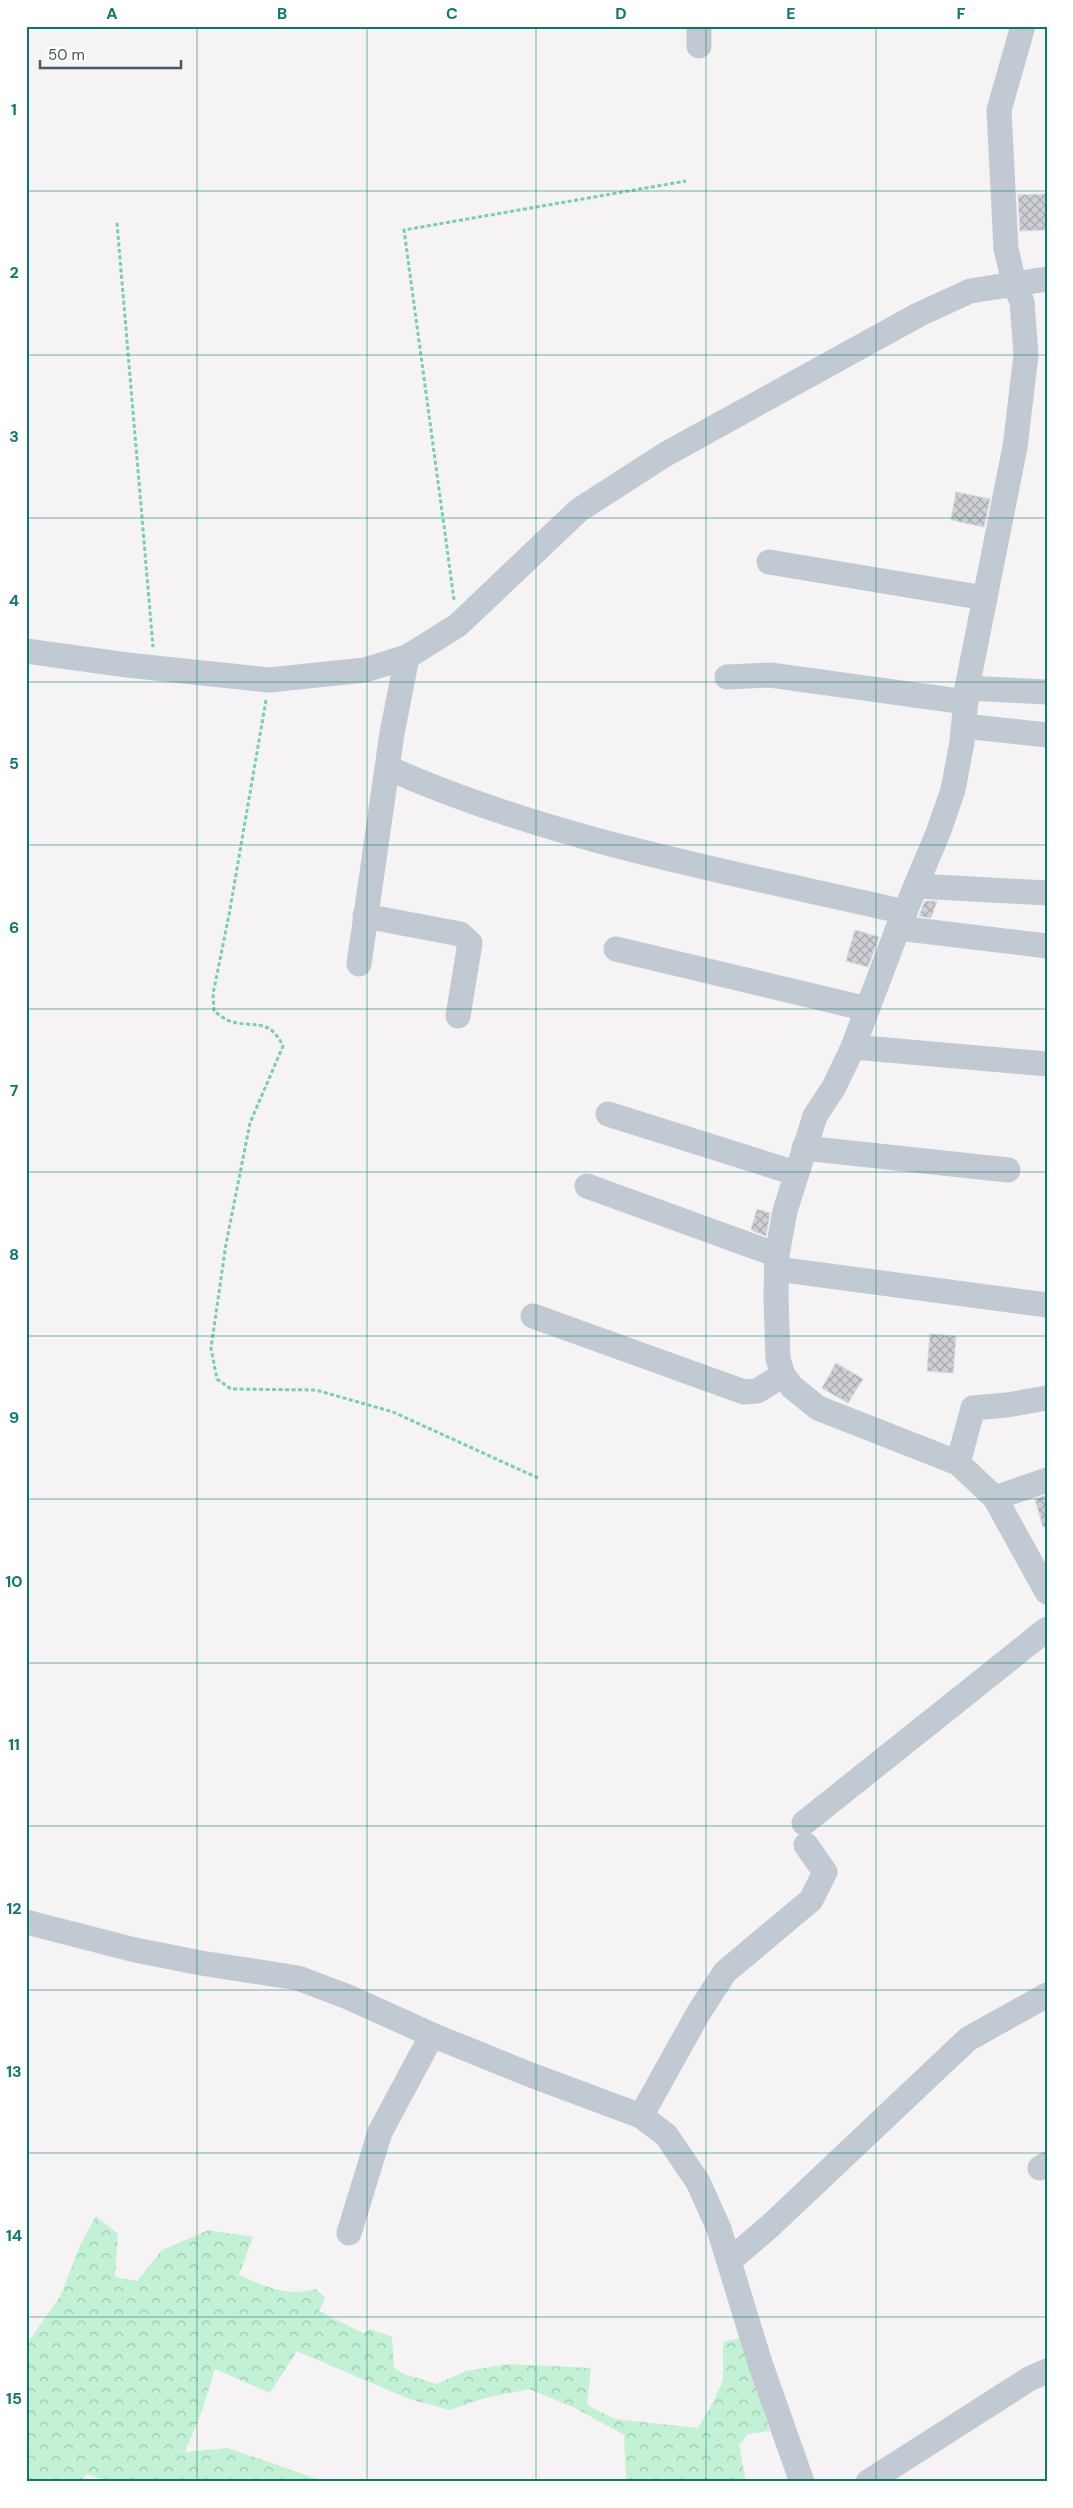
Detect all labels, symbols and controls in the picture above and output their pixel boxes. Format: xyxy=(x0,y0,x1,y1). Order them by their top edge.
text: A xyxy=(106,3,118,24)
text: B xyxy=(277,3,287,24)
text: C xyxy=(446,3,458,24)
text: D xyxy=(615,3,627,24)
text: E xyxy=(786,3,796,24)
text: F xyxy=(957,3,966,24)
scale bar xyxy=(40,38,181,70)
text: 50 m xyxy=(48,45,85,65)
text: 1 xyxy=(11,99,17,120)
text: 2 xyxy=(9,262,19,283)
text: 3 xyxy=(9,426,19,447)
text: 4 xyxy=(9,590,19,611)
text: 5 xyxy=(9,753,19,774)
text: 6 xyxy=(9,917,19,938)
text: 7 xyxy=(10,1080,19,1101)
text: 8 xyxy=(9,1244,19,1265)
text: 9 xyxy=(9,1407,19,1428)
text: 10 xyxy=(5,1571,23,1592)
text: 11 xyxy=(8,1734,20,1755)
text: 12 xyxy=(6,1898,22,1919)
text: 13 xyxy=(6,2061,22,2082)
text: 14 xyxy=(6,2225,22,2246)
text: 15 xyxy=(6,2388,22,2409)

